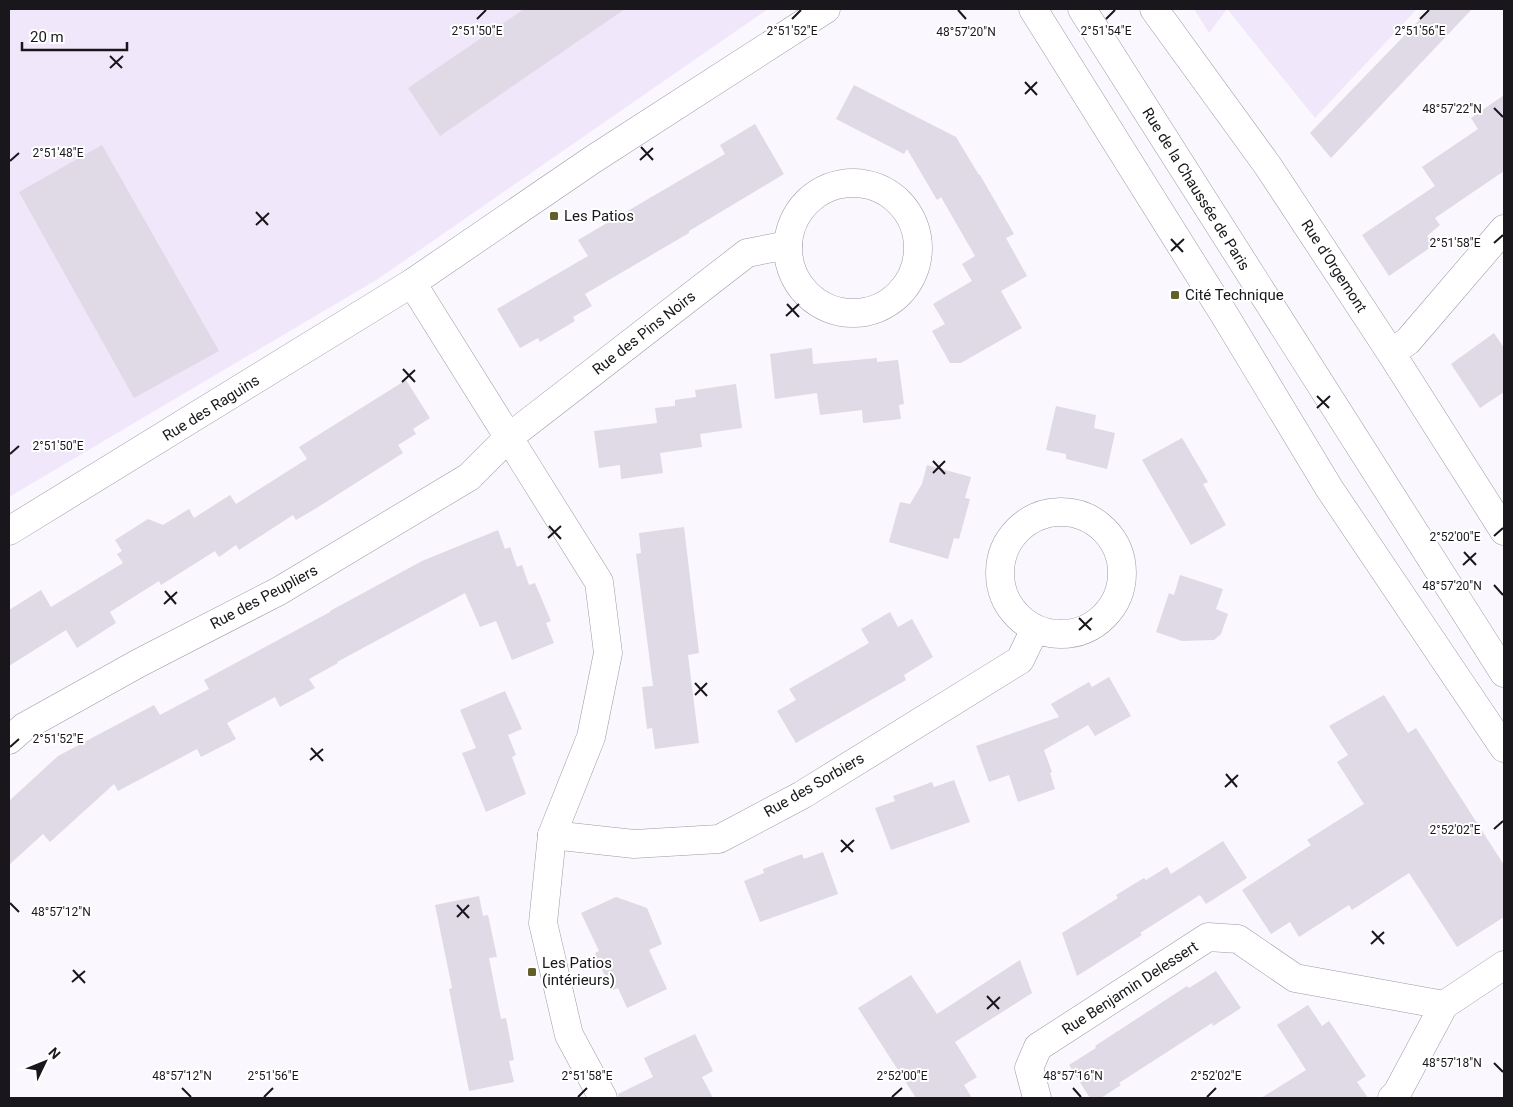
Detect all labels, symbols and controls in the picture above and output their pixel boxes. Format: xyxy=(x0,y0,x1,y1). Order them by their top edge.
scale bar xyxy=(22,20,128,52)
text: 2°51'50"E xyxy=(452,24,503,38)
text: 2°51'52"E xyxy=(767,24,818,38)
text: 2°51'54"E xyxy=(1081,24,1132,38)
text: 2°51'56"E xyxy=(1395,24,1446,38)
text: 48°57'20"N xyxy=(936,25,996,39)
text: 20 m xyxy=(30,28,64,46)
text: 48°57'22"N xyxy=(1422,102,1482,116)
street label: Rue de la Chaussée de Paris xyxy=(1138,104,1254,274)
text: 2°51'48"E xyxy=(33,146,84,160)
place label: Les Patios xyxy=(564,207,634,225)
marker: Les Patios xyxy=(548,210,560,222)
street label: Rue d'Orgemont xyxy=(1297,216,1371,316)
text: 2°51'58"E xyxy=(1430,236,1481,250)
place label: Cité Technique xyxy=(1185,286,1284,304)
street label: Rue des Pins Noirs xyxy=(589,287,699,379)
marker: Cité Technique xyxy=(1169,289,1181,301)
street label: Rue des Raguins xyxy=(159,371,263,445)
text: 2°51'50"E xyxy=(33,439,84,453)
text: 2°52'00"E xyxy=(1430,530,1481,544)
street label: Rue des Peupliers xyxy=(207,561,321,633)
text: 48°57'20"N xyxy=(1422,579,1482,593)
text: 2°51'52"E xyxy=(33,732,84,746)
street label: Rue des Sorbiers xyxy=(761,749,867,821)
text: 2°52'02"E xyxy=(1430,823,1481,837)
text: 48°57'12"N xyxy=(31,905,91,919)
street label: Rue Benjamin Delessert xyxy=(1059,937,1201,1039)
place label: Les Patios (intérieurs) xyxy=(542,954,615,989)
marker: Les Patios (intérieurs) xyxy=(526,966,538,978)
north arrow xyxy=(20,1037,70,1087)
text: N xyxy=(45,1044,64,1062)
text: 48°57'18"N xyxy=(1422,1056,1482,1070)
text: 48°57'12"N xyxy=(152,1069,212,1083)
text: 2°51'56"E xyxy=(248,1069,299,1083)
text: 2°51'58"E xyxy=(562,1069,613,1083)
text: 2°52'00"E xyxy=(877,1069,928,1083)
text: 48°57'16"N xyxy=(1043,1069,1103,1083)
text: 2°52'02"E xyxy=(1191,1069,1242,1083)

